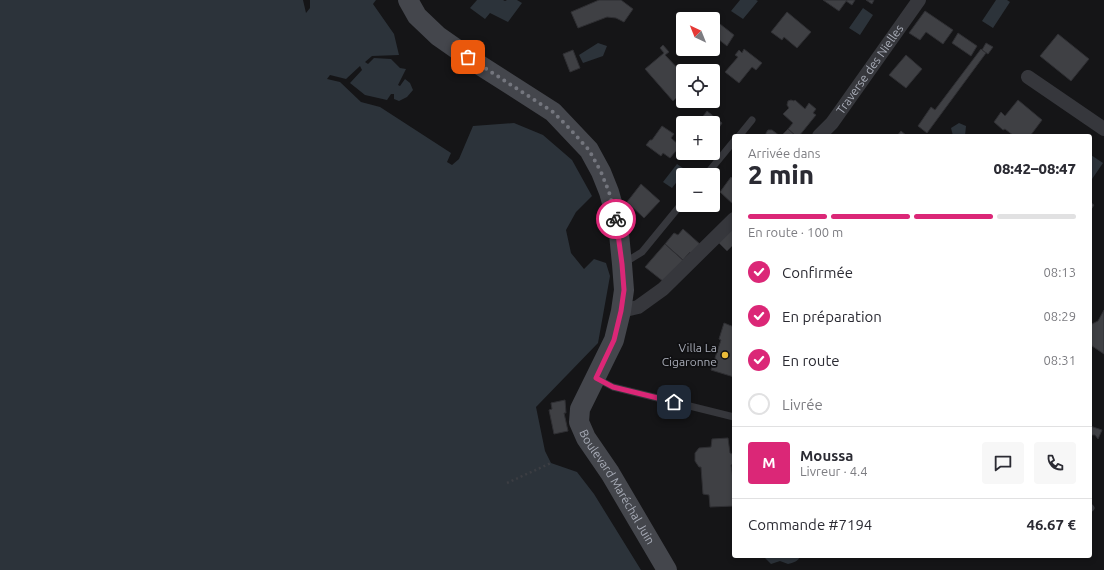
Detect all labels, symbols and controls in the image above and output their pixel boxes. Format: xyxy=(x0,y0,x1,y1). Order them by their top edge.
north arrow xyxy=(676,12,720,56)
map controls xyxy=(676,12,720,212)
street label: Traverse des Nielles xyxy=(833,22,906,116)
pin xyxy=(451,40,485,74)
icon: bag xyxy=(457,46,479,68)
button: locate xyxy=(676,64,720,108)
button: + xyxy=(676,116,720,160)
text: Arrivée dans xyxy=(748,146,820,160)
text: 2 min xyxy=(748,160,814,189)
text: 08:42–08:47 xyxy=(993,160,1076,177)
button: − xyxy=(676,168,720,212)
courier xyxy=(596,199,636,239)
icon: bike xyxy=(605,208,627,230)
text: En route · 100 m xyxy=(748,225,843,239)
icon: check xyxy=(748,261,770,283)
text: Confirmée xyxy=(782,264,853,281)
text: 08:13 xyxy=(1043,265,1076,279)
icon: check xyxy=(748,305,770,327)
text: En préparation xyxy=(782,308,882,325)
text: 08:29 xyxy=(1043,309,1076,323)
place label: Villa La Cigaronne xyxy=(662,341,717,368)
icon: check xyxy=(748,349,770,371)
marker: Villa La Cigaronne xyxy=(720,350,730,360)
text: En route xyxy=(782,352,840,369)
text: 08:31 xyxy=(1043,353,1076,367)
pin xyxy=(657,385,691,419)
icon: home xyxy=(663,391,685,413)
text: Livrée xyxy=(782,396,823,413)
street label: Boulevard Maréchal Juin xyxy=(577,427,657,546)
button: chat xyxy=(982,442,1024,484)
button: phone xyxy=(1034,442,1076,484)
text: Moussa xyxy=(800,447,853,464)
text: M xyxy=(762,454,776,471)
text: Livreur · 4.4 xyxy=(800,464,868,478)
text: Commande #7194 xyxy=(748,516,872,533)
text: 46.67 € xyxy=(1026,516,1076,533)

